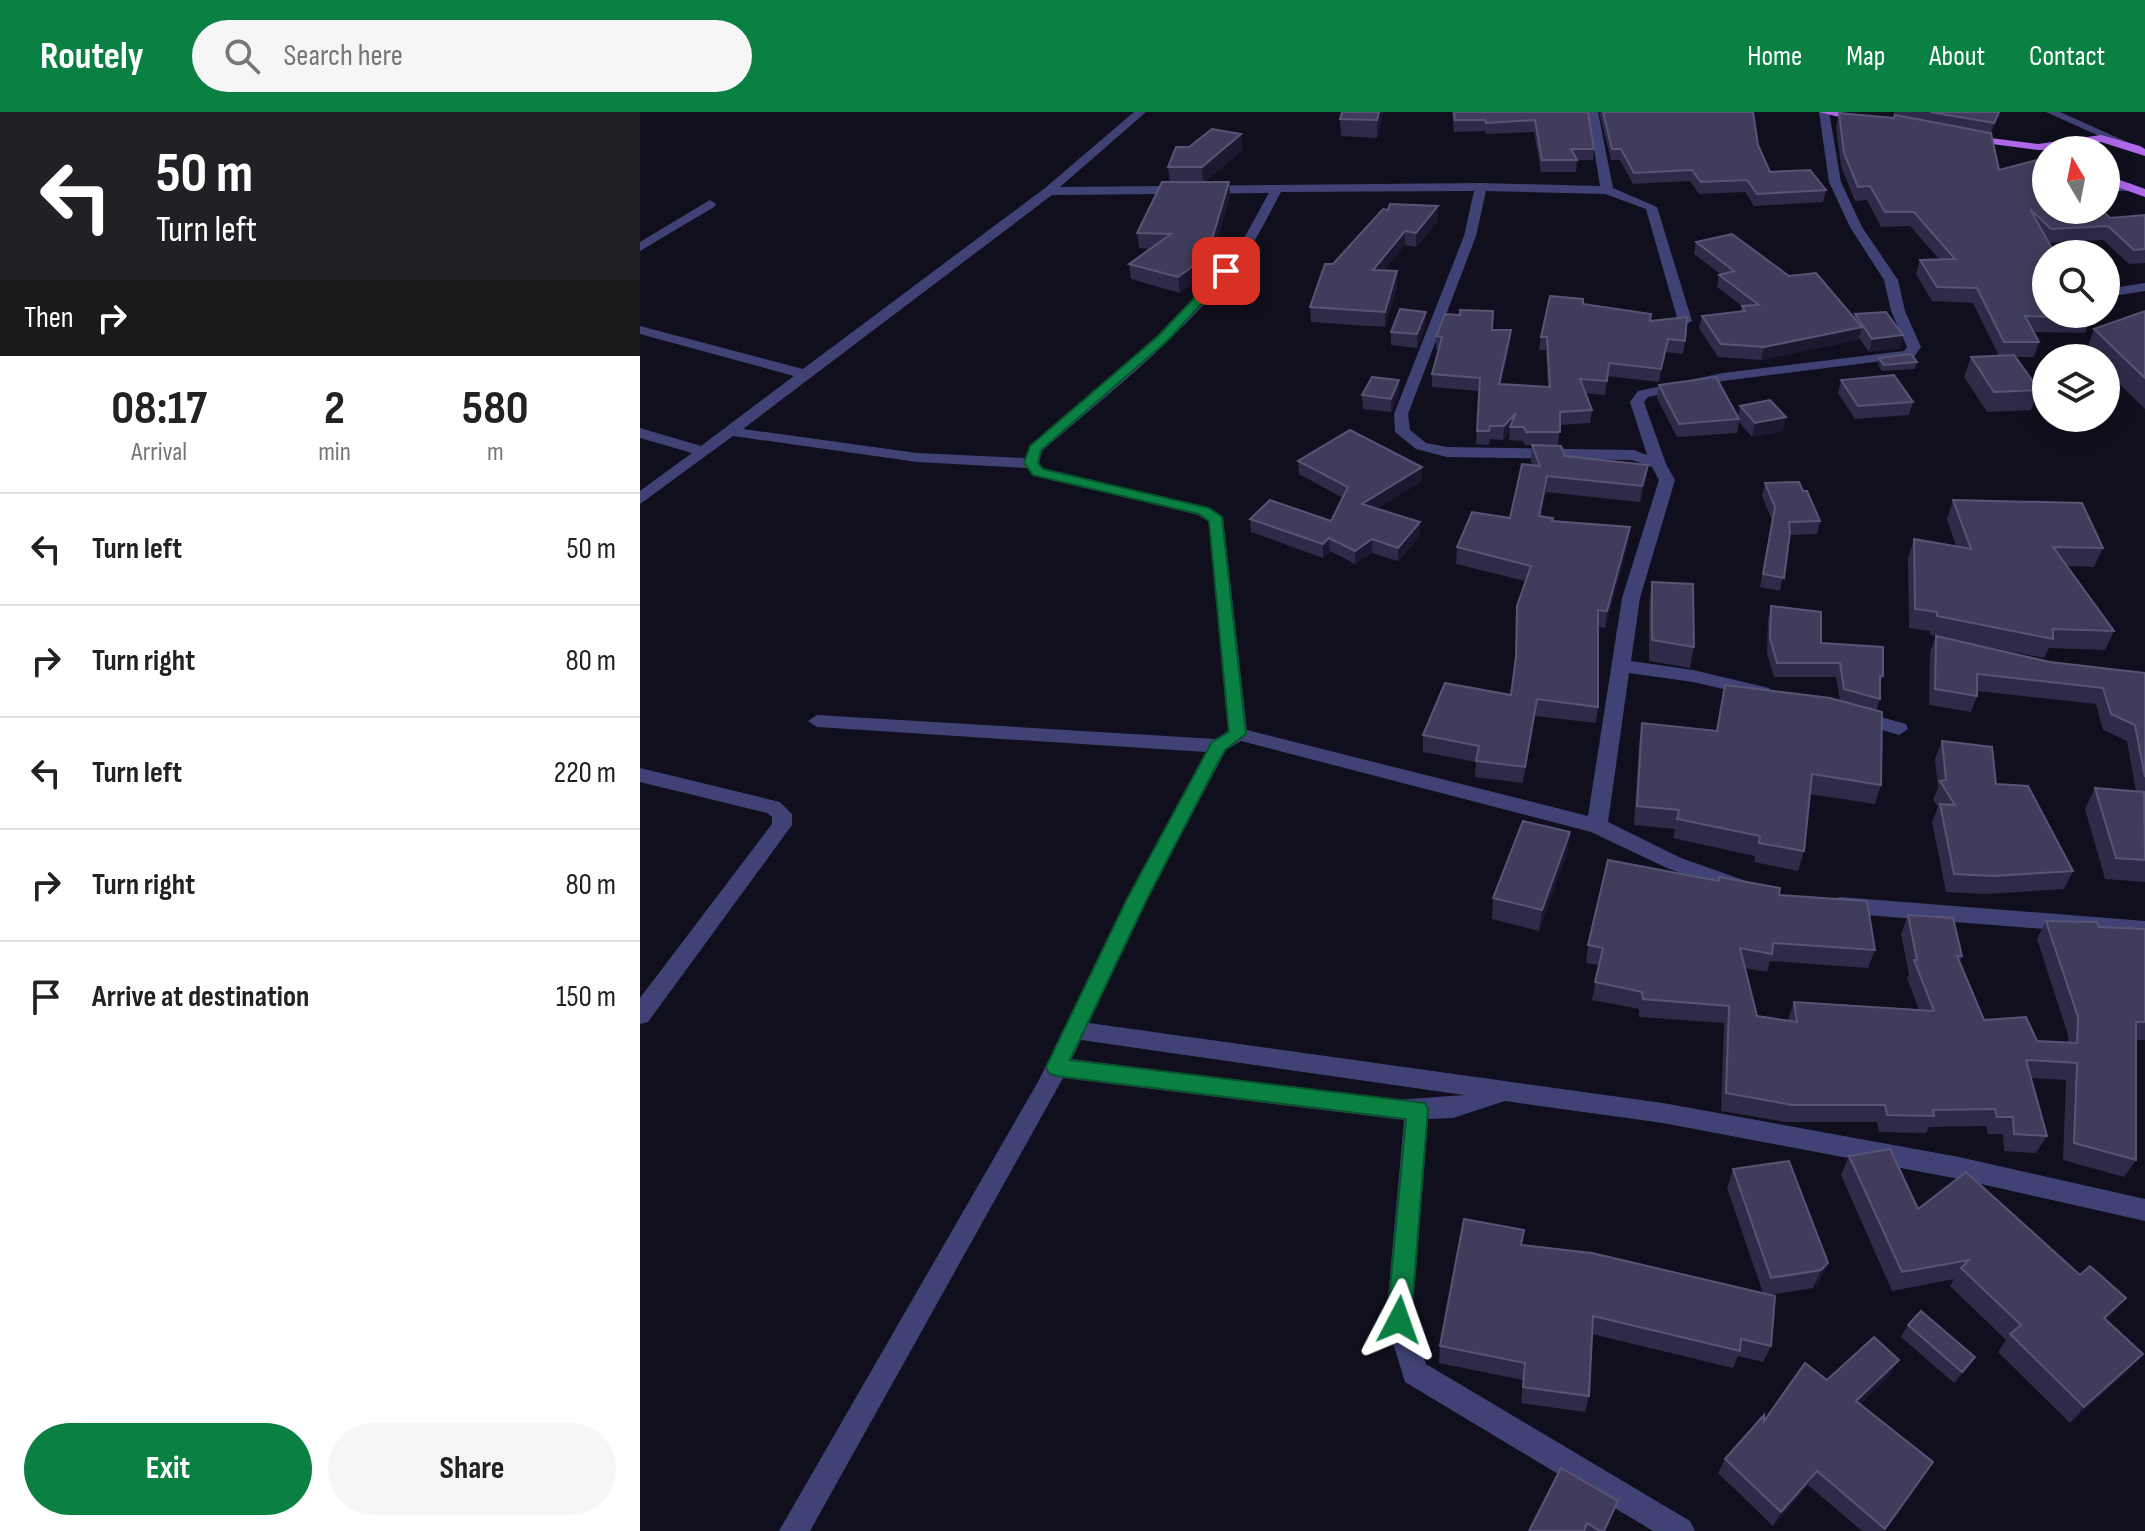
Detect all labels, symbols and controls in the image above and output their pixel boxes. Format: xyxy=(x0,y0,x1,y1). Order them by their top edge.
search box xyxy=(192,20,752,92)
text: Routely xyxy=(40,34,144,79)
icon: search xyxy=(220,34,264,78)
text: Search here xyxy=(284,38,403,74)
text: Home xyxy=(1747,40,1802,73)
text: Map xyxy=(1846,40,1885,73)
text: About xyxy=(1929,40,1985,73)
text: Contact xyxy=(2029,40,2105,73)
north arrow xyxy=(2032,136,2120,224)
map controls xyxy=(2032,136,2120,432)
text: 50 m xyxy=(156,141,253,208)
icon: left xyxy=(24,144,128,248)
text: Turn left xyxy=(156,209,257,252)
pin xyxy=(1192,237,1260,305)
button: search xyxy=(2032,240,2120,328)
icon: arrive xyxy=(1204,249,1248,293)
icon: right xyxy=(90,296,134,340)
text: Then xyxy=(24,300,74,336)
button: layers xyxy=(2032,344,2120,432)
text: 08:17 xyxy=(111,380,207,437)
text: 2 xyxy=(324,380,345,437)
text: 580 xyxy=(462,380,529,437)
text: Arrival xyxy=(131,437,187,468)
text: min xyxy=(318,437,351,468)
text: m xyxy=(487,437,504,468)
icon: left xyxy=(24,527,68,571)
text: Turn left xyxy=(92,531,182,567)
text: 50 m xyxy=(567,531,616,567)
icon: right xyxy=(24,639,68,683)
text: Turn right xyxy=(92,643,195,679)
text: 80 m xyxy=(565,643,616,679)
icon: left xyxy=(24,751,68,795)
text: Turn left xyxy=(92,755,182,791)
text: 220 m xyxy=(554,755,616,791)
icon: right xyxy=(24,863,68,907)
text: Turn right xyxy=(92,867,195,903)
text: 80 m xyxy=(565,867,616,903)
icon: arrive xyxy=(24,975,68,1019)
text: Arrive at destination xyxy=(92,979,309,1015)
text: 150 m xyxy=(556,979,616,1015)
position arrow xyxy=(1357,1278,1441,1362)
button: Exit xyxy=(24,1423,312,1515)
button: Share xyxy=(328,1423,616,1515)

